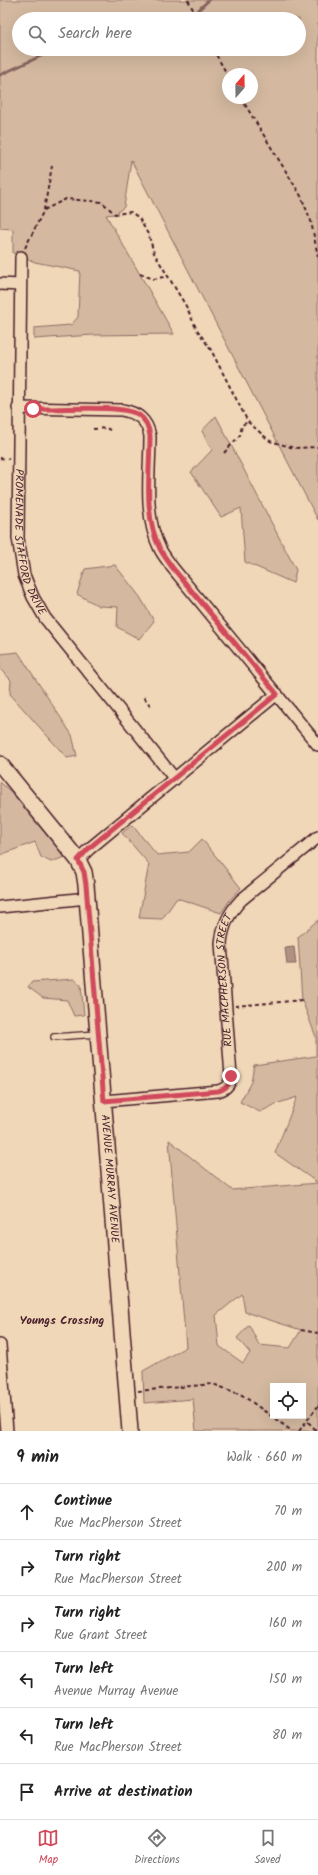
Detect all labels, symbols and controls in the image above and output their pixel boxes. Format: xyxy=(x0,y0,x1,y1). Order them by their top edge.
search box xyxy=(12,12,306,56)
text: Search here xyxy=(58,22,132,46)
icon: search xyxy=(26,23,48,45)
north arrow xyxy=(222,68,258,104)
route start xyxy=(24,400,42,418)
street label: PROMENADE STAFFORD DRIVE xyxy=(9,469,51,619)
street label: RUE MACPHERSON STREET xyxy=(212,910,238,1047)
route end xyxy=(222,1067,240,1085)
street label: AVENUE MURRAY AVENUE xyxy=(96,1114,124,1244)
district label: Youngs Crossing xyxy=(20,1311,105,1330)
map controls xyxy=(270,1383,306,1419)
button: locate xyxy=(270,1383,306,1419)
text: 9 min xyxy=(16,1444,59,1471)
text: Walk · 660 m xyxy=(226,1447,302,1468)
text: Continue xyxy=(54,1489,112,1513)
icon: ahead xyxy=(16,1501,38,1523)
text: 70 m xyxy=(274,1501,302,1522)
text: Rue MacPherson Street xyxy=(54,1513,182,1534)
text: Turn right xyxy=(54,1545,121,1569)
icon: right xyxy=(16,1557,38,1579)
text: 200 m xyxy=(266,1557,302,1578)
text: Rue MacPherson Street xyxy=(54,1569,182,1590)
text: Turn right xyxy=(54,1601,121,1625)
icon: right xyxy=(16,1613,38,1635)
text: 160 m xyxy=(269,1613,302,1634)
text: Rue Grant Street xyxy=(54,1625,147,1646)
text: Turn left xyxy=(54,1657,114,1681)
icon: left xyxy=(16,1669,38,1691)
text: 150 m xyxy=(269,1669,302,1690)
text: Avenue Murray Avenue xyxy=(54,1681,178,1702)
text: Turn left xyxy=(54,1713,114,1737)
icon: left xyxy=(16,1725,38,1747)
text: 80 m xyxy=(272,1725,302,1746)
text: Rue MacPherson Street xyxy=(54,1737,182,1758)
text: Arrive at destination xyxy=(54,1780,193,1804)
icon: arrive xyxy=(16,1781,38,1803)
tab: Map xyxy=(37,1827,59,1869)
tab: Directions xyxy=(134,1827,180,1869)
tab: Saved xyxy=(255,1827,281,1869)

